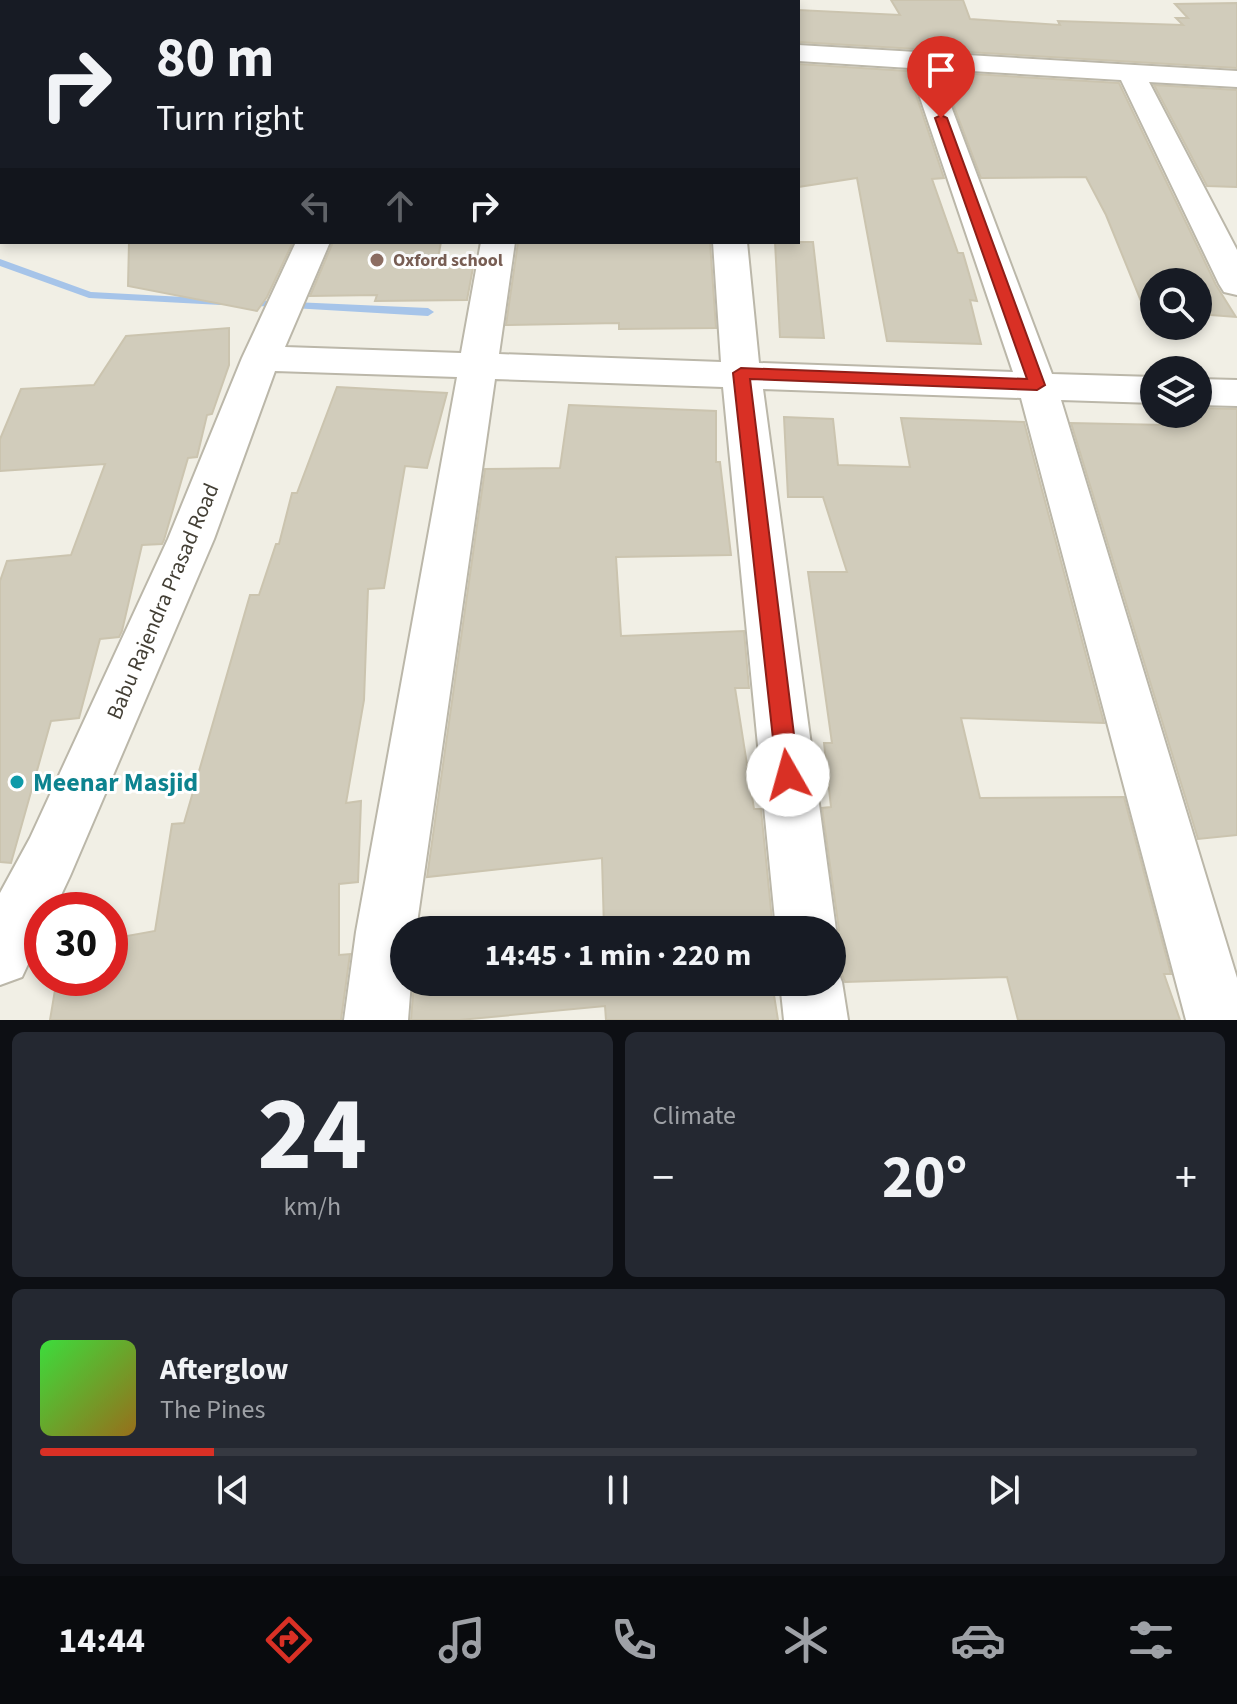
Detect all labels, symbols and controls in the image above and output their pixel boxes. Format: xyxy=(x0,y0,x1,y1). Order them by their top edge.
text: 80 m xyxy=(156,19,274,98)
icon: right xyxy=(24,32,128,136)
pin xyxy=(907,36,975,118)
icon: arrive xyxy=(919,48,963,92)
text: Turn right xyxy=(156,93,304,144)
icon: left xyxy=(294,184,338,228)
icon: ahead xyxy=(378,184,422,228)
icon: right xyxy=(462,184,506,228)
place label: Oxford school xyxy=(393,248,503,273)
marker: Oxford school xyxy=(368,251,386,269)
map controls xyxy=(1140,268,1212,428)
button: search xyxy=(1140,268,1212,340)
button: layers xyxy=(1140,356,1212,428)
street label: Babu Rajendra Prasad Road xyxy=(99,478,227,725)
position arrow xyxy=(746,733,830,817)
place label: Meenar Masjid xyxy=(33,764,198,801)
marker: Meenar Masjid xyxy=(8,773,26,791)
speed limit sign: 30 xyxy=(24,892,128,996)
text: 14:45 · 1 min · 220 m xyxy=(485,934,751,977)
text: 24 xyxy=(257,1062,367,1210)
text: Climate xyxy=(653,1097,736,1134)
text: 20° xyxy=(882,1136,967,1221)
text: − xyxy=(653,1147,674,1210)
text: + xyxy=(1175,1147,1197,1210)
text: km/h xyxy=(283,1188,341,1225)
text: Afterglow xyxy=(160,1348,288,1391)
text: The Pines xyxy=(160,1391,265,1428)
icon: previous xyxy=(211,1468,255,1512)
icon: pause xyxy=(596,1468,640,1512)
icon: next xyxy=(982,1468,1026,1512)
icon: directions xyxy=(261,1612,317,1668)
icon: music xyxy=(434,1612,490,1668)
icon: phone xyxy=(606,1612,662,1668)
icon: climate xyxy=(778,1612,834,1668)
icon: car xyxy=(950,1612,1006,1668)
icon: filters xyxy=(1123,1612,1179,1668)
text: 14:44 xyxy=(58,1615,145,1666)

